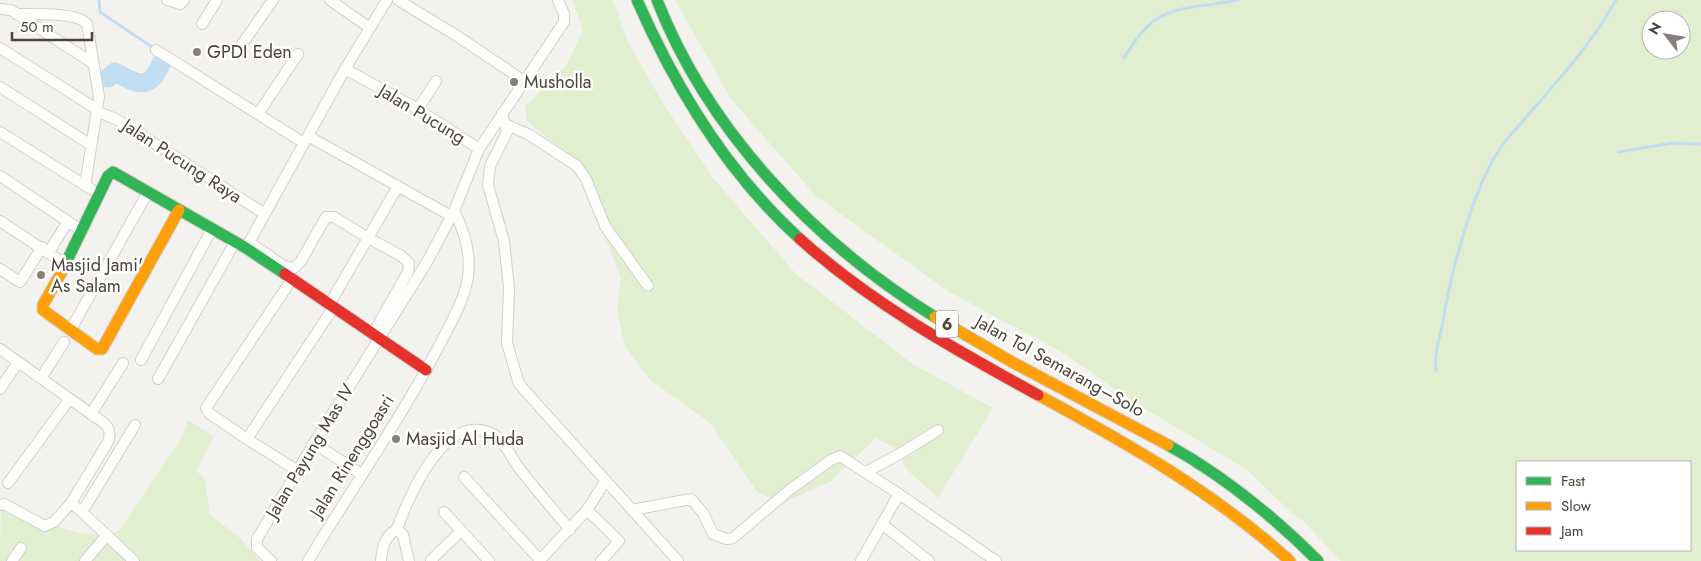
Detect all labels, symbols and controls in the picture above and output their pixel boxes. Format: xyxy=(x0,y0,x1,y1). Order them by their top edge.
scale bar xyxy=(12,10,92,42)
north arrow xyxy=(1641,10,1691,60)
text: 50 m xyxy=(20,16,54,38)
text: N xyxy=(1643,18,1666,38)
place label: GPDI Eden xyxy=(207,39,292,65)
marker: GPDI Eden xyxy=(191,46,203,58)
place label: Musholla xyxy=(524,69,592,95)
marker: Musholla xyxy=(508,76,520,88)
street label: Jalan Pucung xyxy=(372,77,470,150)
street label: Jalan Pucung Raya xyxy=(115,111,247,209)
place label: Masjid Jami' As Salam xyxy=(51,252,143,299)
marker: Masjid Jami' As Salam xyxy=(35,269,47,281)
street label: Jalan Tol Semarang–Solo xyxy=(969,308,1150,423)
road number: 6 xyxy=(936,310,958,338)
street label: Jalan Payung Mas IV xyxy=(258,379,361,525)
street label: Jalan Rinenggoasri xyxy=(303,389,400,524)
place label: Masjid Al Huda xyxy=(406,426,524,452)
marker: Masjid Al Huda xyxy=(390,433,402,445)
legend xyxy=(1516,461,1691,551)
text: Fast xyxy=(1561,470,1585,492)
text: Slow xyxy=(1561,495,1592,517)
text: Jam xyxy=(1559,520,1584,542)

